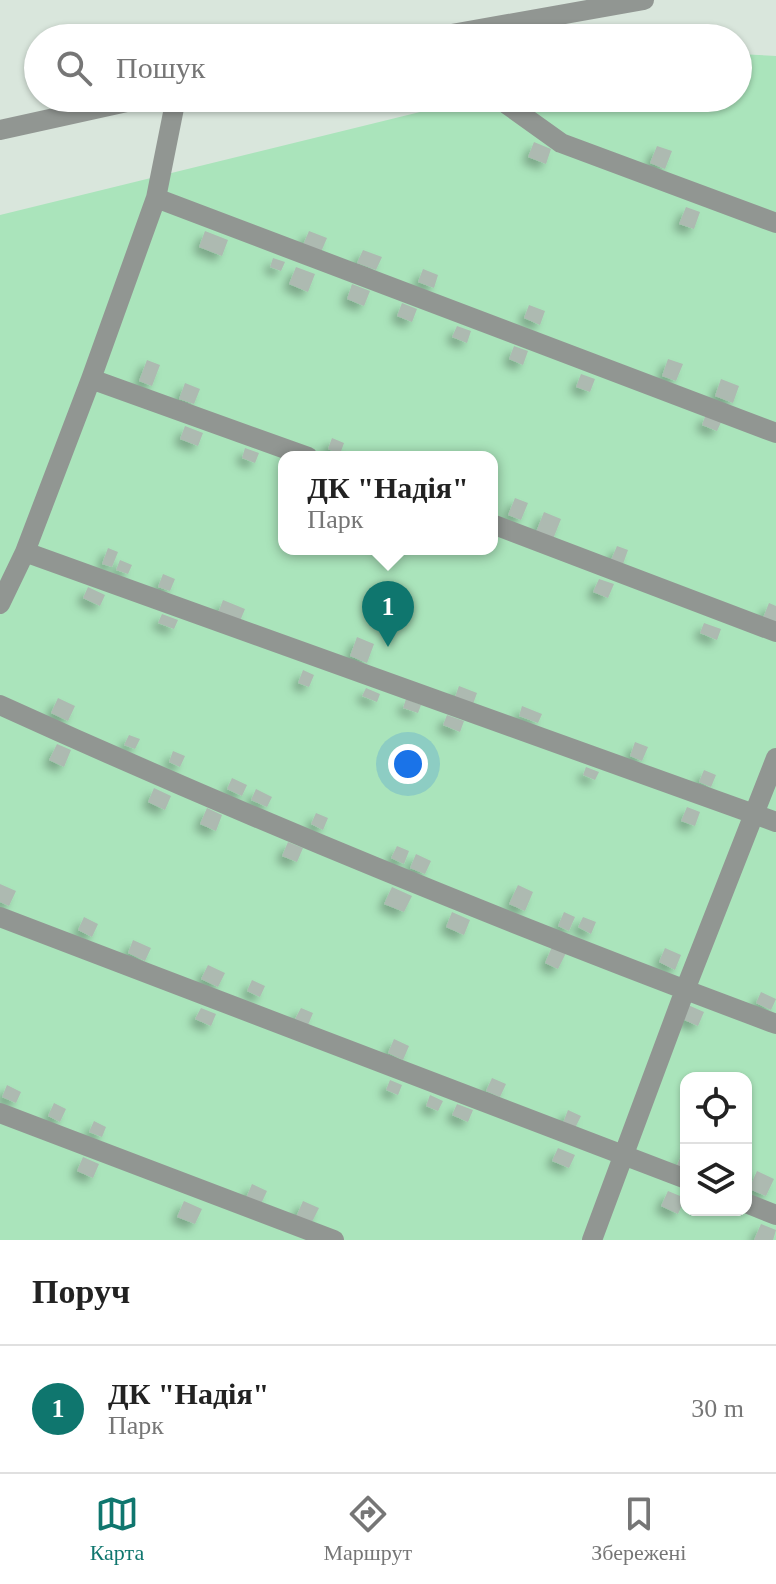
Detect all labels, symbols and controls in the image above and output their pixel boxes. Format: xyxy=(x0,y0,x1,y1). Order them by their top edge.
search box xyxy=(24,24,752,112)
icon: search xyxy=(52,46,96,90)
text: Пошук xyxy=(116,51,205,84)
popup xyxy=(278,451,498,555)
text: ДК "Надія" xyxy=(307,471,469,504)
text: Парк xyxy=(307,505,363,534)
pin: 1 xyxy=(362,581,414,647)
your location xyxy=(388,744,428,784)
map controls xyxy=(680,1072,752,1216)
button: locate xyxy=(680,1072,752,1144)
button: layers xyxy=(680,1144,752,1216)
text: Поруч xyxy=(32,1273,130,1310)
text: ДК "Надія" xyxy=(108,1377,269,1410)
text: 1 xyxy=(52,1394,65,1423)
text: 30 m xyxy=(691,1394,744,1423)
text: Парк xyxy=(108,1411,164,1440)
tab: Карта xyxy=(90,1492,144,1566)
tab: Маршрут xyxy=(323,1492,412,1566)
tab: Збережені xyxy=(591,1492,686,1566)

